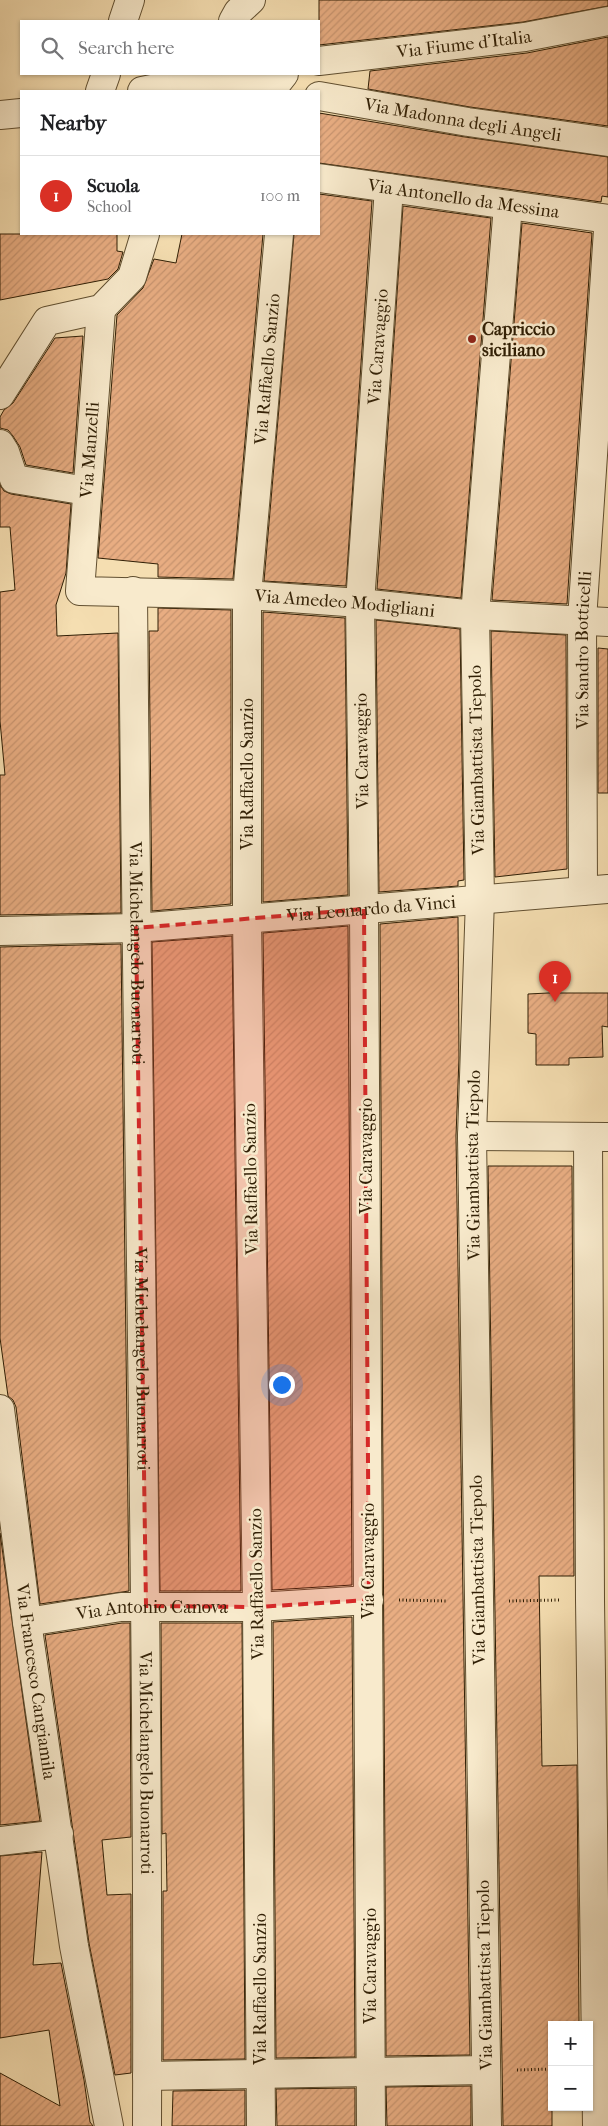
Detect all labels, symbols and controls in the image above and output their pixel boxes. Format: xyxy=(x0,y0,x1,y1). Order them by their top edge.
search box xyxy=(20,20,320,75)
street label: Via Fiume d'Italia xyxy=(394,25,534,63)
icon: search xyxy=(38,34,66,62)
text: Search here xyxy=(78,37,174,59)
street label: Via Madonna degli Angeli xyxy=(362,93,564,146)
text: Nearby xyxy=(40,111,106,135)
street label: Via Antonello da Messina xyxy=(365,174,561,223)
text: Scuola xyxy=(87,175,139,197)
text: 1 xyxy=(53,186,59,205)
text: 100 m xyxy=(260,186,300,205)
text: School xyxy=(87,197,132,216)
street label: Via Caravaggio xyxy=(363,288,392,406)
street label: Via Raffaello Sanzio xyxy=(250,292,284,447)
place label: Capriccio siciliano xyxy=(482,319,555,361)
marker: Capriccio siciliano xyxy=(466,333,478,345)
street label: Via Manzelli xyxy=(76,400,104,500)
street label: Via Sandro Botticelli xyxy=(571,569,596,730)
street label: Via Amedeo Modigliani xyxy=(253,585,437,621)
street label: Via Giambattista Tiepolo xyxy=(465,665,489,856)
street label: Via Caravaggio xyxy=(350,693,374,810)
street label: Via Raffaello Sanzio xyxy=(237,698,258,851)
street label: Via Michelangelo Buonarroti xyxy=(125,840,149,1065)
street label: Via Leonardo da Vinci xyxy=(285,891,457,926)
pin: 1 xyxy=(539,961,571,1002)
street label: Via Giambattista Tiepolo xyxy=(461,1070,485,1261)
street label: Via Caravaggio xyxy=(356,1098,377,1215)
street label: Via Raffaello Sanzio xyxy=(239,1103,263,1256)
street label: Via Michelangelo Buonarroti xyxy=(130,1246,154,1471)
your location xyxy=(269,1372,295,1398)
street label: Via Giambattista Tiepolo xyxy=(466,1475,490,1666)
street label: Via Caravaggio xyxy=(358,1503,379,1620)
street label: Via Raffaello Sanzio xyxy=(245,1508,269,1661)
street label: Via Francesco Cangiamila xyxy=(12,1582,60,1782)
street label: Via Antonio Canova xyxy=(74,1597,229,1625)
street label: Via Michelangelo Buonarroti xyxy=(135,1650,157,1875)
street label: Via Giambattista Tiepolo xyxy=(473,1880,497,2071)
street label: Via Caravaggio xyxy=(360,1908,381,2025)
street label: Via Raffaello Sanzio xyxy=(250,1913,271,2066)
map controls xyxy=(548,2021,593,2111)
button: + xyxy=(548,2021,593,2066)
button: − xyxy=(548,2066,593,2111)

